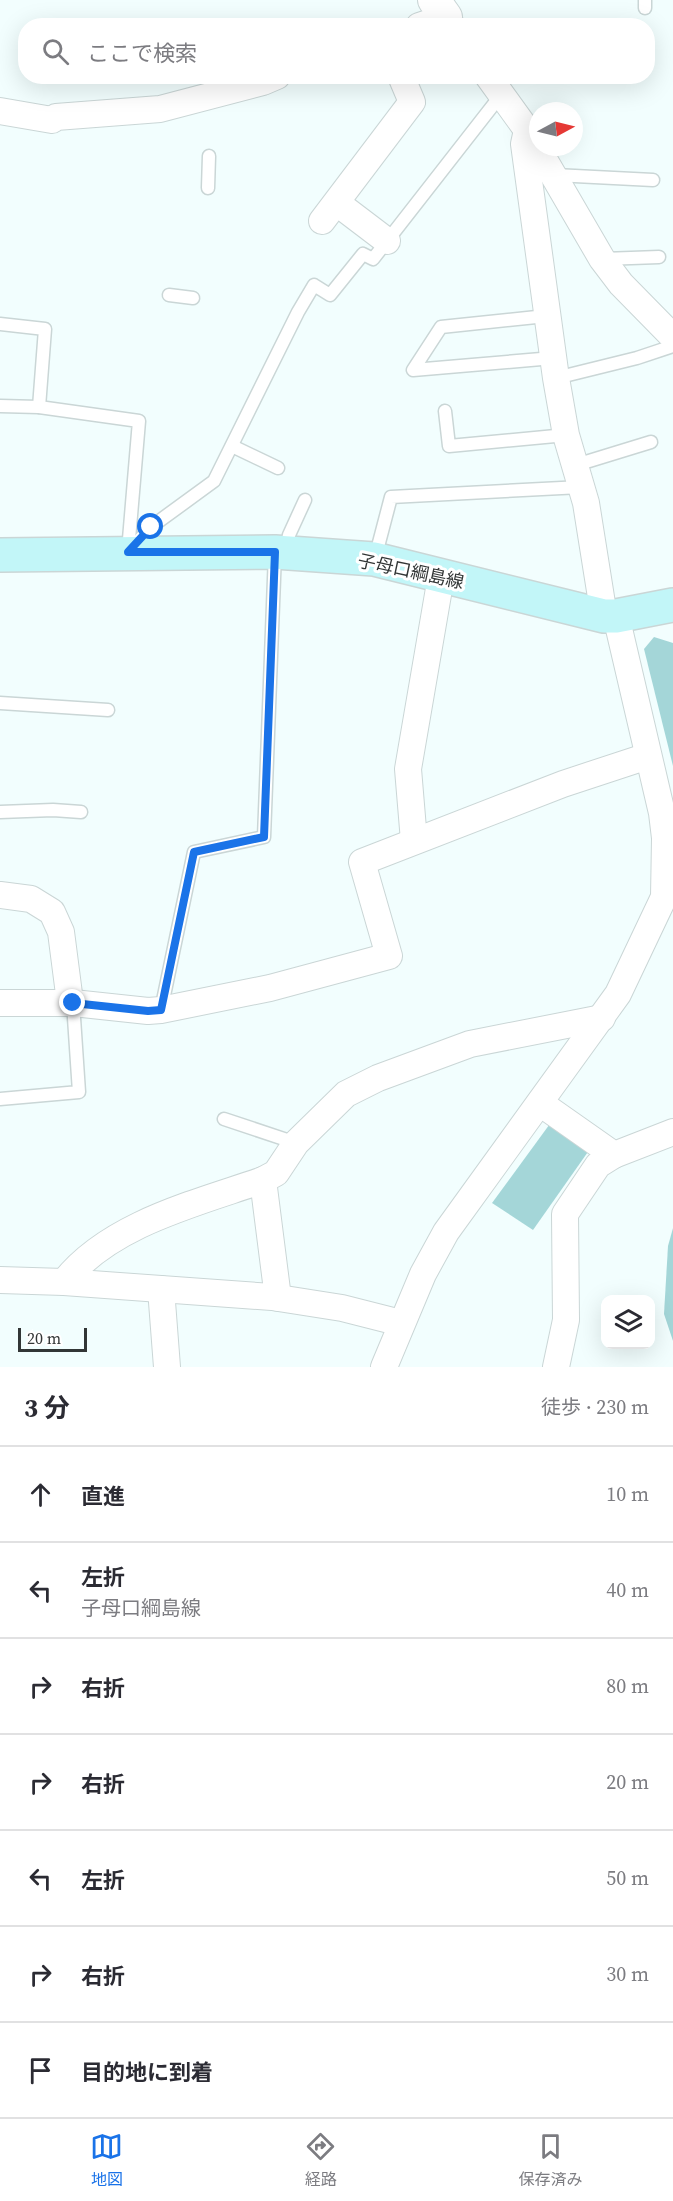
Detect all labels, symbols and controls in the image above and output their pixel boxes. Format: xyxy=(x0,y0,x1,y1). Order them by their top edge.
search box xyxy=(18,18,655,84)
icon: search xyxy=(39,35,72,68)
text: ここで検索 xyxy=(87,38,197,68)
north arrow xyxy=(529,102,583,156)
route start xyxy=(137,513,163,539)
street label: 子母口綱島線 xyxy=(356,548,466,594)
route end xyxy=(59,989,85,1015)
map controls xyxy=(601,1295,655,1349)
button: layers xyxy=(601,1295,655,1349)
scale bar xyxy=(18,1325,87,1352)
text: 20 m xyxy=(27,1327,61,1349)
text: 3 分 xyxy=(24,1390,70,1426)
text: 徒歩 · 230 m xyxy=(541,1393,649,1421)
icon: ahead xyxy=(24,1478,57,1511)
text: 10 m xyxy=(606,1480,649,1508)
text: 直進 xyxy=(81,1481,125,1511)
text: 左折 xyxy=(81,1562,125,1592)
icon: left xyxy=(24,1574,57,1607)
text: 40 m xyxy=(606,1576,649,1604)
text: 子母口綱島線 xyxy=(81,1594,201,1622)
icon: right xyxy=(24,1670,57,1703)
text: 80 m xyxy=(606,1672,649,1700)
text: 右折 xyxy=(81,1673,125,1703)
icon: right xyxy=(24,1766,57,1799)
text: 20 m xyxy=(606,1768,649,1796)
text: 右折 xyxy=(81,1769,125,1799)
icon: left xyxy=(24,1862,57,1895)
text: 50 m xyxy=(606,1864,649,1892)
text: 左折 xyxy=(81,1865,125,1895)
icon: right xyxy=(24,1958,57,1991)
text: 30 m xyxy=(606,1960,649,1988)
text: 右折 xyxy=(81,1961,125,1991)
icon: arrive xyxy=(24,2054,57,2087)
text: 目的地に到着 xyxy=(81,2057,213,2087)
tab: 地図 xyxy=(90,2130,123,2190)
tab: 経路 xyxy=(304,2130,337,2190)
tab: 保存済み xyxy=(518,2130,582,2190)

